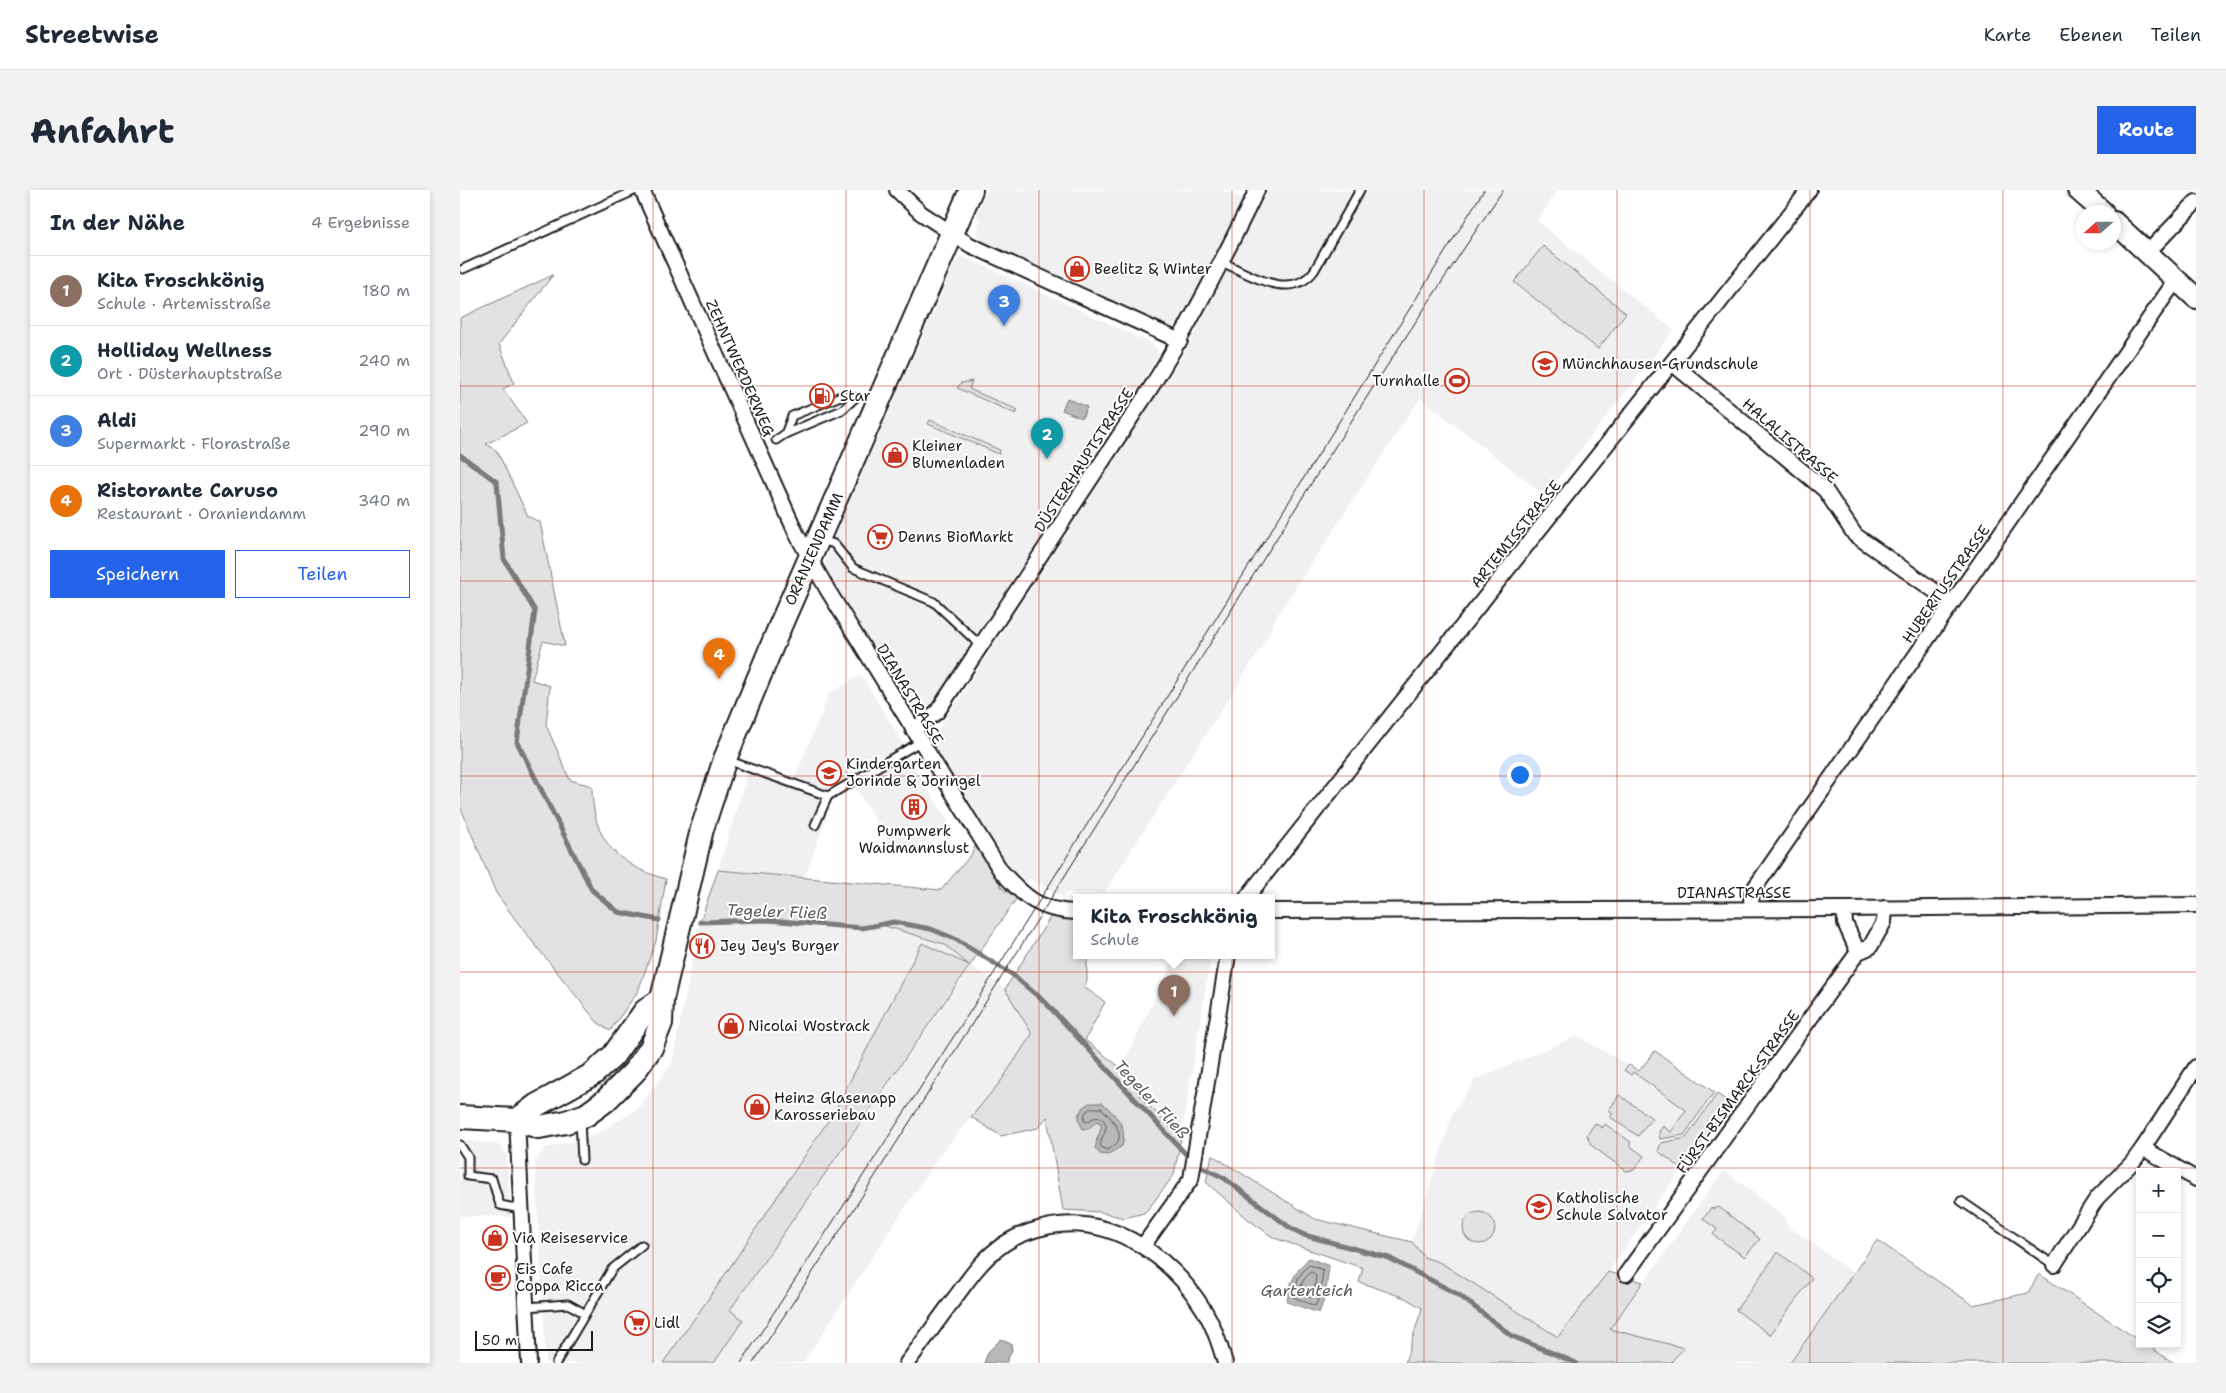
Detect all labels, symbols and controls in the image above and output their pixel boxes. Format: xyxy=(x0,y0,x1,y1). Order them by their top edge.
text: Streetwise xyxy=(25,19,159,51)
text: Karte xyxy=(1984,23,2031,47)
text: Ebenen xyxy=(2059,23,2123,47)
text: Teilen xyxy=(2151,23,2201,47)
button: Route xyxy=(2097,106,2196,154)
text: Anfahrt xyxy=(30,107,174,154)
north arrow xyxy=(2076,205,2121,250)
text: In der Nähe xyxy=(50,209,185,237)
text: 4 Ergebnisse xyxy=(311,212,410,233)
shop icon: Beelitz & Winter xyxy=(1064,256,1090,282)
place label: Beelitz & Winter xyxy=(1094,259,1212,279)
text: Kita Froschkönig xyxy=(97,268,264,293)
text: 1 xyxy=(62,280,70,301)
text: 180 m xyxy=(362,280,410,301)
pin: 3 xyxy=(988,285,1020,326)
text: Schule · Artemisstraße xyxy=(97,293,271,314)
street label: ZEHNTWERDERWEG xyxy=(701,296,779,440)
text: Holliday Wellness xyxy=(97,338,272,363)
text: 2 xyxy=(60,350,72,371)
text: 240 m xyxy=(358,350,410,371)
school or university icon: Münchhausen-Grundschule xyxy=(1532,351,1558,377)
place label: Münchhausen-Grundschule xyxy=(1562,354,1759,374)
text: Ort · Düsterhauptstraße xyxy=(97,363,283,384)
sports icon: Turnhalle xyxy=(1444,368,1470,394)
place label: Turnhalle xyxy=(1372,371,1440,391)
fuel station icon: Star xyxy=(809,383,835,409)
street label: DÜSTERHAUPTSTRASSE xyxy=(1030,384,1138,536)
place label: Star xyxy=(840,386,871,406)
street label: HALALISTRASSE xyxy=(1738,394,1842,488)
text: Aldi xyxy=(97,408,137,433)
pin: 2 xyxy=(1031,418,1063,459)
text: 3 xyxy=(60,420,72,441)
text: 290 m xyxy=(358,420,410,441)
text: Supermarkt · Florastraße xyxy=(97,433,291,454)
place label: Kleiner Blumenladen xyxy=(912,436,1005,473)
shop icon: Kleiner Blumenladen xyxy=(882,442,908,468)
street label: ARTEMISSTRASSE xyxy=(1466,476,1566,592)
text: Ristorante Caruso xyxy=(97,478,278,503)
street label: ORANIENDAMM xyxy=(780,489,848,609)
text: 4 xyxy=(60,490,72,511)
text: 340 m xyxy=(358,490,410,511)
text: Restaurant · Oraniendamm xyxy=(97,503,306,524)
street label: HUBERTUSSTRASSE xyxy=(1898,521,1994,647)
supermarket icon: Denns BioMarkt xyxy=(867,524,893,550)
place label: Denns BioMarkt xyxy=(898,527,1014,547)
button: Speichern xyxy=(50,550,225,598)
button: Teilen xyxy=(235,550,410,598)
pin: 4 xyxy=(703,638,735,679)
street label: DIANASTRASSE xyxy=(872,640,948,748)
place label: Kindergarten Jorinde & Joringel xyxy=(846,754,981,791)
school or university icon: Kindergarten Jorinde & Joringel xyxy=(816,760,842,786)
your location xyxy=(1507,762,1533,788)
building icon: Pumpwerk Waidmannslust xyxy=(901,794,927,820)
place label: Pumpwerk Waidmannslust xyxy=(859,821,969,858)
street label: DIANASTRASSE xyxy=(1677,883,1791,903)
popup xyxy=(1073,894,1275,959)
water label: Tegeler Fließ xyxy=(726,899,828,924)
text: Kita Froschkönig xyxy=(1090,904,1258,929)
text: Schule xyxy=(1090,929,1140,950)
restaurant icon: Jey Jey's Burger xyxy=(689,933,715,959)
place label: Jey Jey's Burger xyxy=(720,936,840,956)
pin: 1 xyxy=(1158,975,1190,1016)
street label: FÜRST-BISMARCK-STRASSE xyxy=(1672,1006,1804,1178)
shop icon: Nicolai Wostrack xyxy=(718,1013,744,1039)
place label: Nicolai Wostrack xyxy=(748,1016,870,1036)
water label: Tegeler Fließ xyxy=(1110,1055,1194,1143)
place label: Heinz Glasenapp Karosseriebau xyxy=(774,1088,896,1125)
shop icon: Heinz Glasenapp Karosseriebau xyxy=(744,1094,770,1120)
map controls xyxy=(2136,1168,2181,1348)
button: + xyxy=(2136,1168,2181,1213)
place label: Katholische Schule Salvator xyxy=(1556,1188,1668,1225)
school or university icon: Katholische Schule Salvator xyxy=(1526,1194,1552,1220)
button: − xyxy=(2136,1213,2181,1258)
shop icon: Via Reiseservice xyxy=(482,1225,508,1251)
place label: Via Reiseservice xyxy=(512,1228,629,1248)
button: locate xyxy=(2136,1258,2181,1303)
place label: Eis Cafe Coppa Ricca xyxy=(516,1259,604,1296)
cafe icon: Eis Cafe Coppa Ricca xyxy=(485,1265,511,1291)
water label: Gartenteich xyxy=(1261,1280,1353,1301)
button: layers xyxy=(2136,1303,2181,1348)
supermarket icon: Lidl xyxy=(624,1310,650,1336)
place label: Lidl xyxy=(654,1313,680,1333)
scale bar xyxy=(475,1328,592,1351)
text: 50 m xyxy=(482,1331,517,1349)

